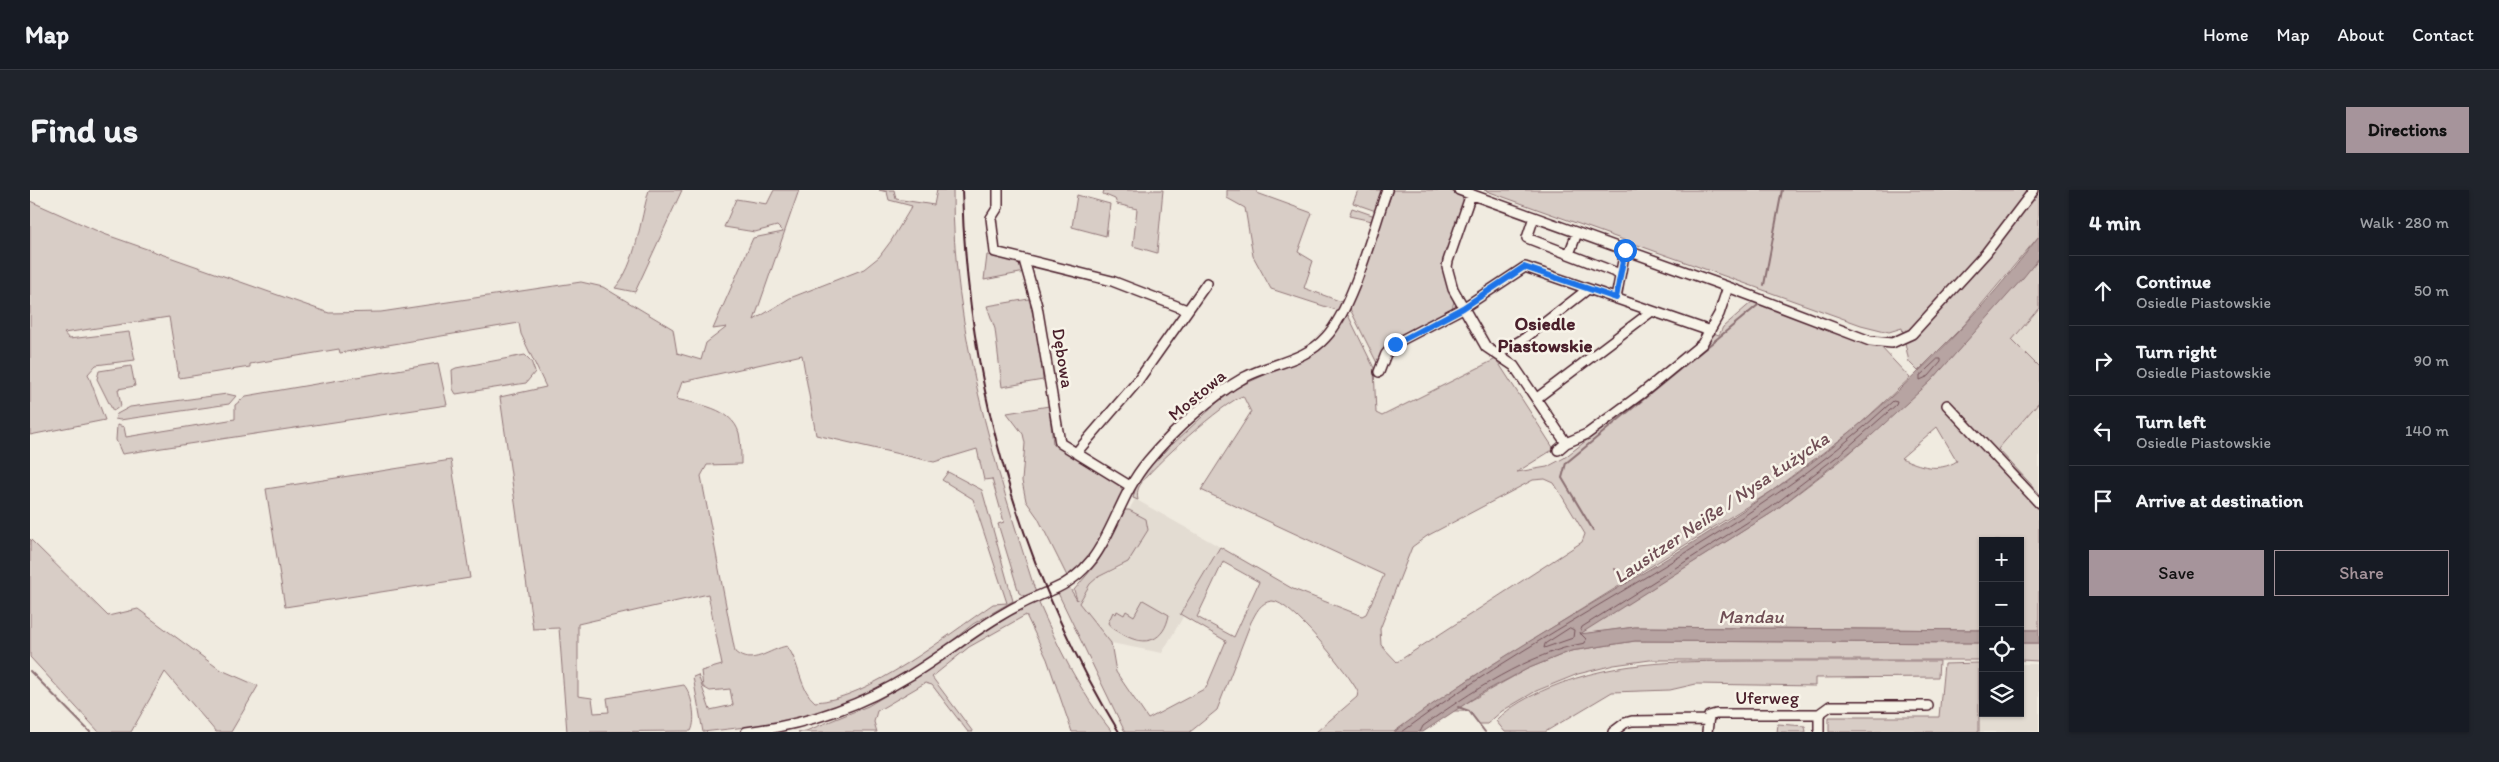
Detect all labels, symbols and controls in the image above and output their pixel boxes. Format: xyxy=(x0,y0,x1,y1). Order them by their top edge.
text: Map xyxy=(25,20,69,49)
text: Home xyxy=(2203,24,2249,46)
text: Map xyxy=(2277,24,2310,46)
text: About xyxy=(2338,24,2384,46)
text: Contact xyxy=(2412,24,2474,46)
button: Directions xyxy=(2346,107,2469,153)
text: Find us xyxy=(30,109,138,151)
text: 4 min xyxy=(2089,210,2141,235)
text: Walk · 280 m xyxy=(2360,213,2449,232)
route start xyxy=(1614,239,1637,262)
text: Continue xyxy=(2136,270,2211,293)
icon: ahead xyxy=(2089,277,2117,305)
text: 50 m xyxy=(2414,281,2449,300)
text: Osiedle Piastowskie xyxy=(2136,293,2271,312)
district label: Osiedle Piastowskie xyxy=(1497,312,1593,357)
street label: Dębowa xyxy=(1047,327,1079,390)
route end xyxy=(1384,333,1407,356)
text: Turn right xyxy=(2136,340,2217,363)
icon: right xyxy=(2089,347,2117,375)
text: 90 m xyxy=(2414,351,2449,370)
text: Osiedle Piastowskie xyxy=(2136,363,2271,382)
street label: Mostowa xyxy=(1164,364,1231,426)
text: Turn left xyxy=(2136,410,2206,433)
icon: left xyxy=(2089,417,2117,445)
text: 140 m xyxy=(2405,421,2449,440)
water label: Lausitzer Neiße / Nysa Łużycka xyxy=(1609,427,1833,588)
text: Osiedle Piastowskie xyxy=(2136,433,2271,452)
icon: arrive xyxy=(2089,487,2117,515)
text: Arrive at destination xyxy=(2136,489,2303,512)
map controls xyxy=(1979,537,2024,717)
button: + xyxy=(1979,537,2024,582)
button: Save xyxy=(2089,550,2264,596)
button: Share xyxy=(2274,550,2449,596)
button: − xyxy=(1979,582,2024,627)
water label: Mandau xyxy=(1718,605,1784,628)
button: locate xyxy=(1979,627,2024,672)
button: layers xyxy=(1979,672,2024,717)
street label: Uferweg xyxy=(1735,687,1800,709)

